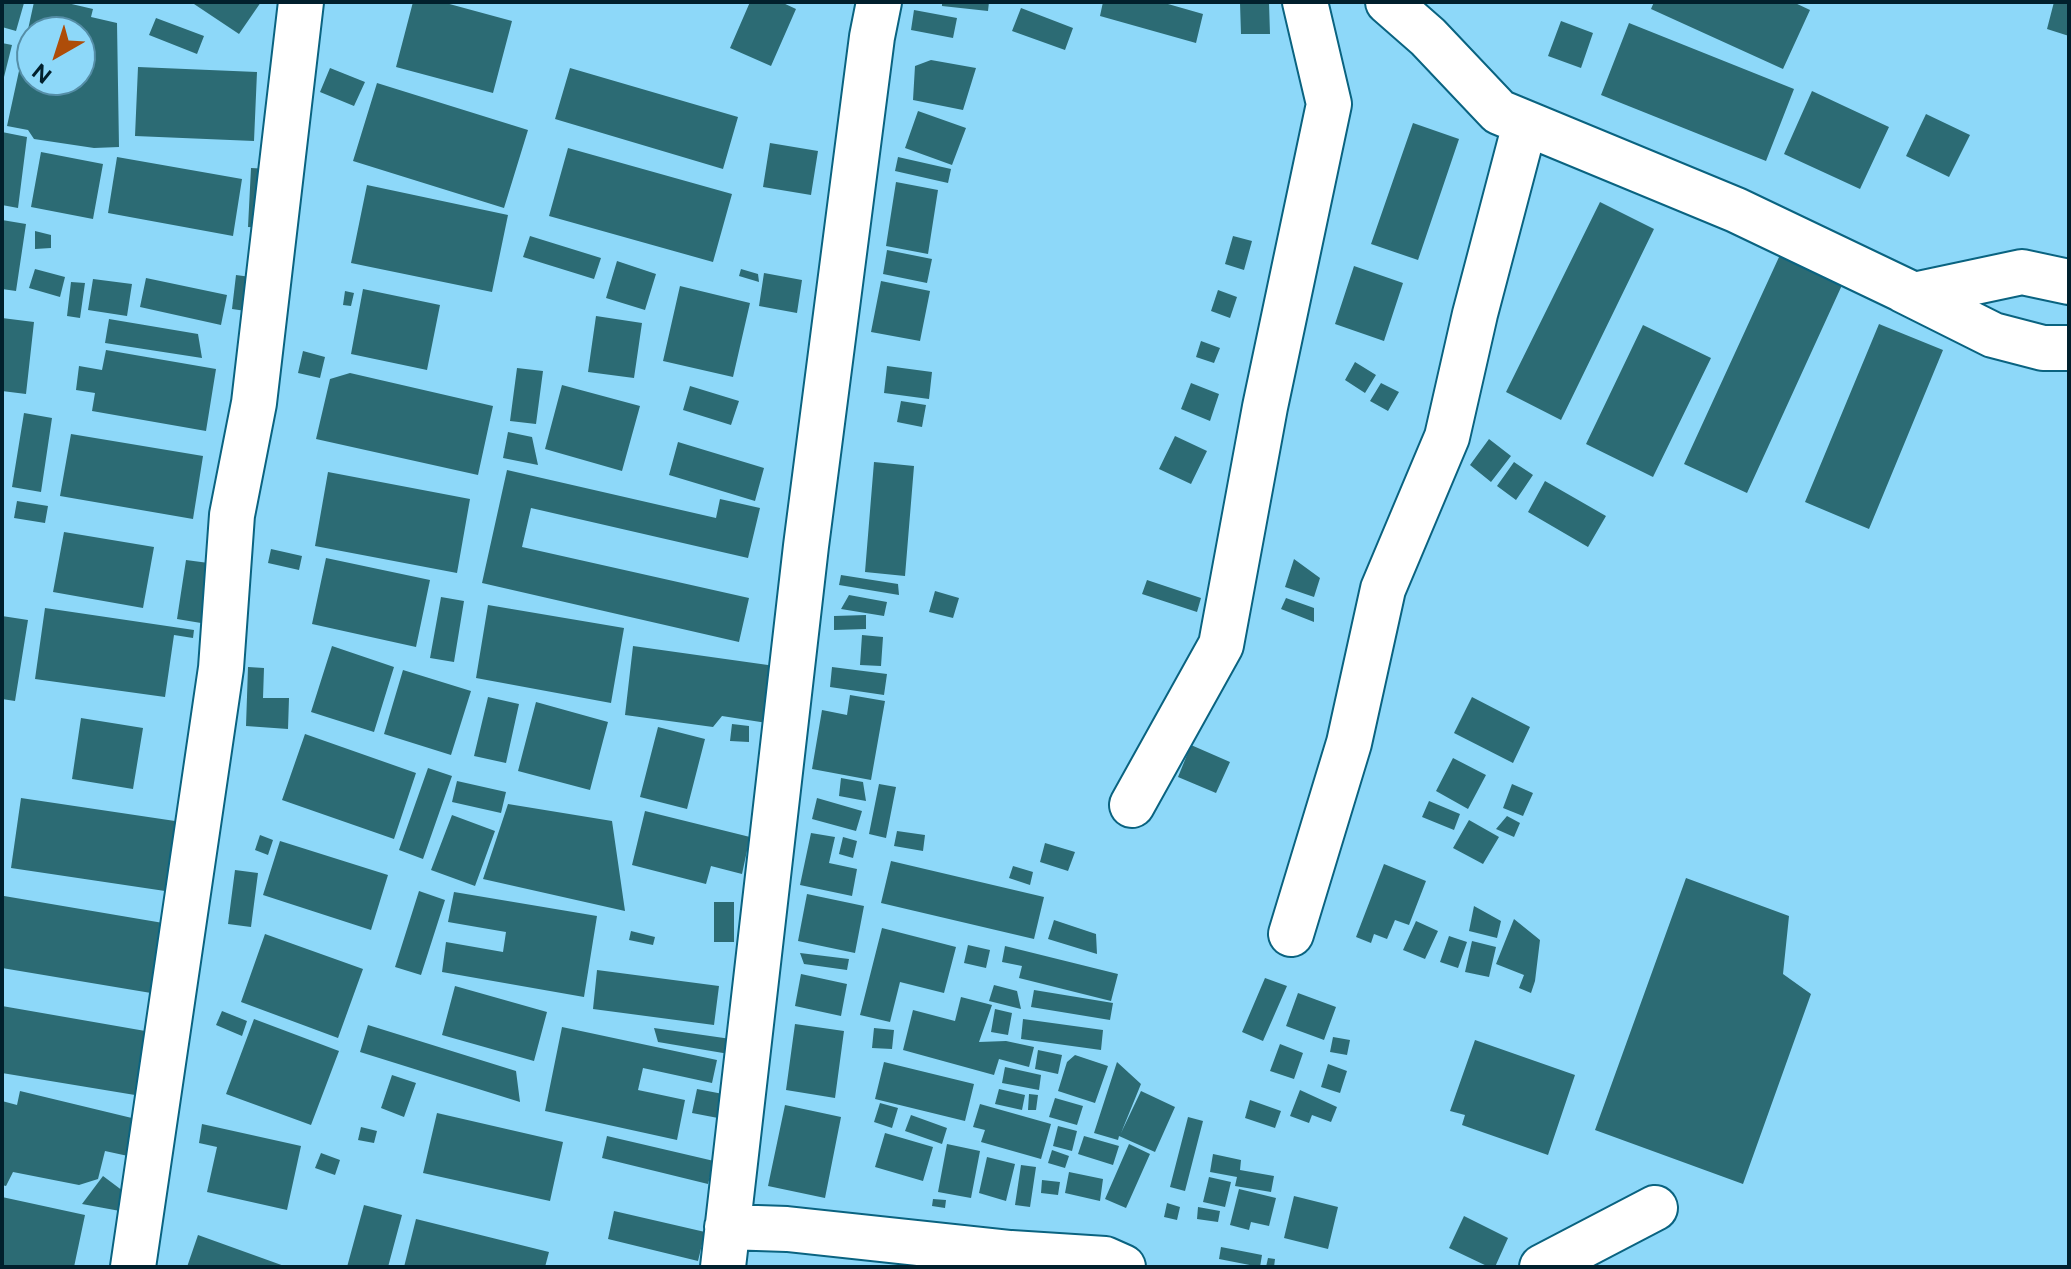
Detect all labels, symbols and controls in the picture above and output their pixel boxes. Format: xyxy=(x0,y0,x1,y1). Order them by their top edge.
north arrow xyxy=(16,16,96,96)
text: N xyxy=(27,58,57,89)

